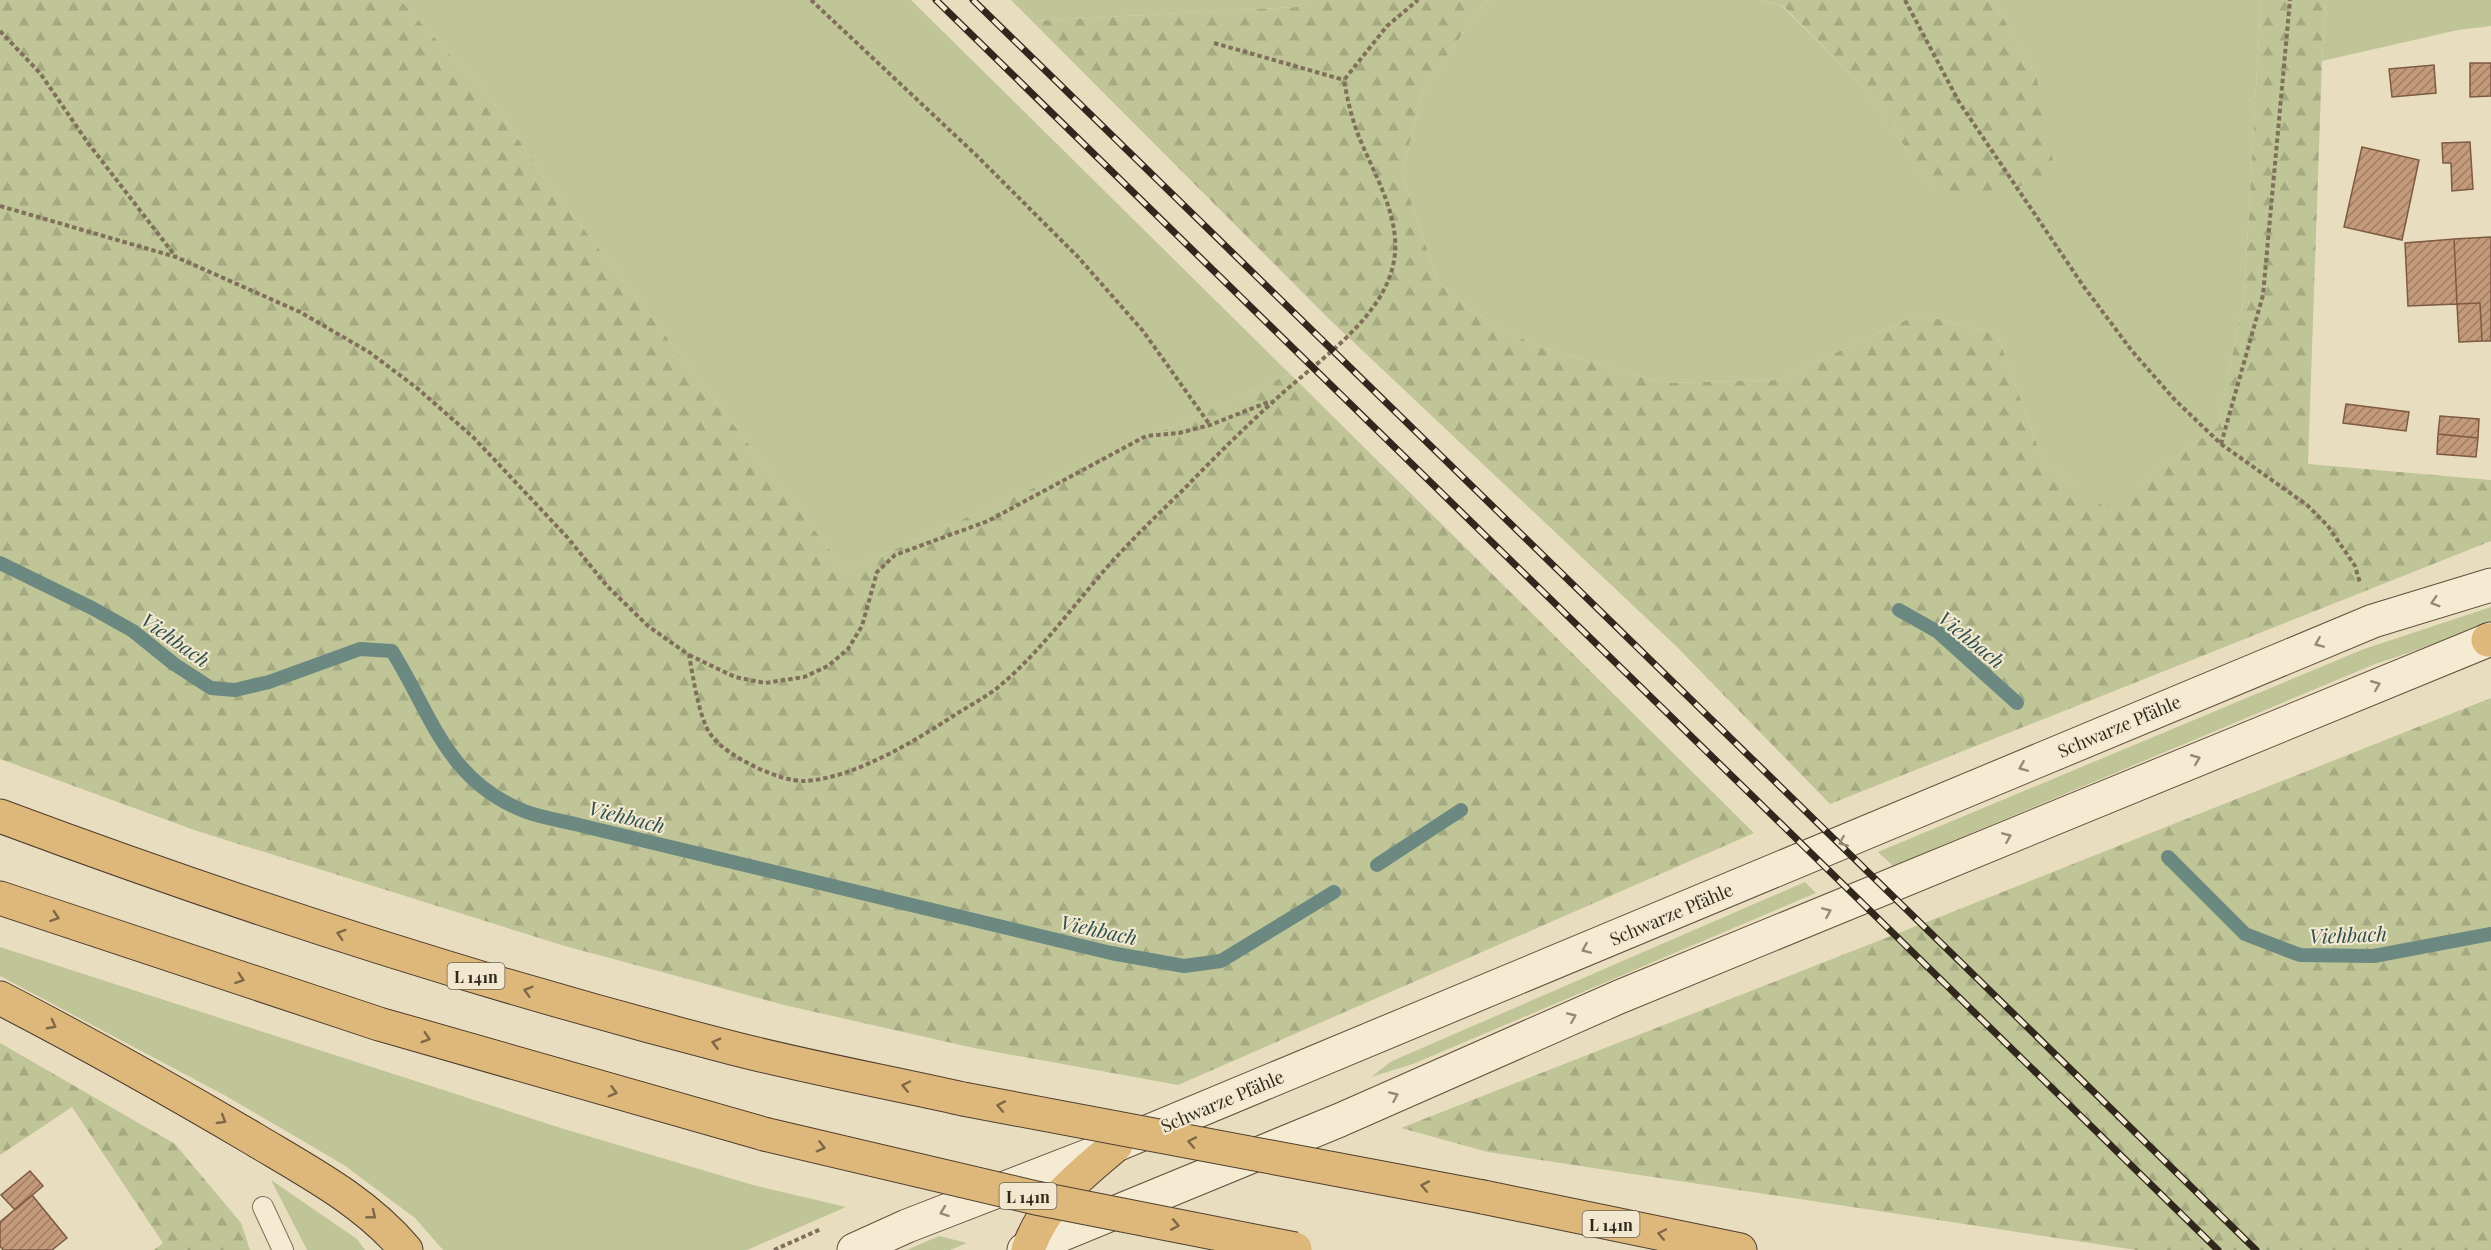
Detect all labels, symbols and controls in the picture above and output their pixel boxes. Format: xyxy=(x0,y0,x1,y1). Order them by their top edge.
one-way arrow xyxy=(2430,595,2441,607)
water label: Viehbach xyxy=(1933,604,2011,674)
water label: Viehbach xyxy=(136,606,216,672)
one-way arrow xyxy=(2315,636,2326,648)
one-way arrow xyxy=(2370,680,2381,692)
street label: Schwarze Pfähle xyxy=(2054,689,2184,763)
one-way arrow xyxy=(2189,754,2200,766)
one-way arrow xyxy=(2018,760,2029,772)
water label: Viehbach xyxy=(586,793,668,839)
one-way arrow xyxy=(2001,832,2012,844)
one-way arrow xyxy=(1838,835,1849,847)
street label: Schwarze Pfähle xyxy=(1606,877,1736,951)
one-way arrow xyxy=(1821,907,1832,919)
water label: Viehbach xyxy=(1058,908,1140,950)
one-way arrow xyxy=(49,910,60,922)
water label: Viehbach xyxy=(2309,919,2387,949)
one-way arrow xyxy=(336,929,347,941)
one-way arrow xyxy=(1581,942,1592,954)
road number: L 141n xyxy=(448,963,504,989)
one-way arrow xyxy=(234,972,245,984)
one-way arrow xyxy=(523,986,534,998)
one-way arrow xyxy=(1566,1012,1577,1024)
one-way arrow xyxy=(45,1018,56,1029)
one-way arrow xyxy=(420,1031,431,1043)
one-way arrow xyxy=(711,1038,721,1050)
street label: Schwarze Pfähle xyxy=(1157,1064,1287,1138)
one-way arrow xyxy=(901,1081,911,1094)
one-way arrow xyxy=(607,1085,618,1097)
one-way arrow xyxy=(1387,1091,1398,1103)
one-way arrow xyxy=(996,1100,1006,1113)
one-way arrow xyxy=(216,1113,226,1125)
one-way arrow xyxy=(1188,1136,1198,1149)
one-way arrow xyxy=(815,1140,825,1153)
one-way arrow xyxy=(1420,1180,1430,1193)
road number: L 141n xyxy=(1000,1183,1056,1209)
one-way arrow xyxy=(939,1205,950,1217)
one-way arrow xyxy=(365,1208,376,1219)
road number: L 141n xyxy=(1582,1211,1640,1237)
one-way arrow xyxy=(1170,1218,1180,1231)
one-way arrow xyxy=(1657,1228,1667,1241)

